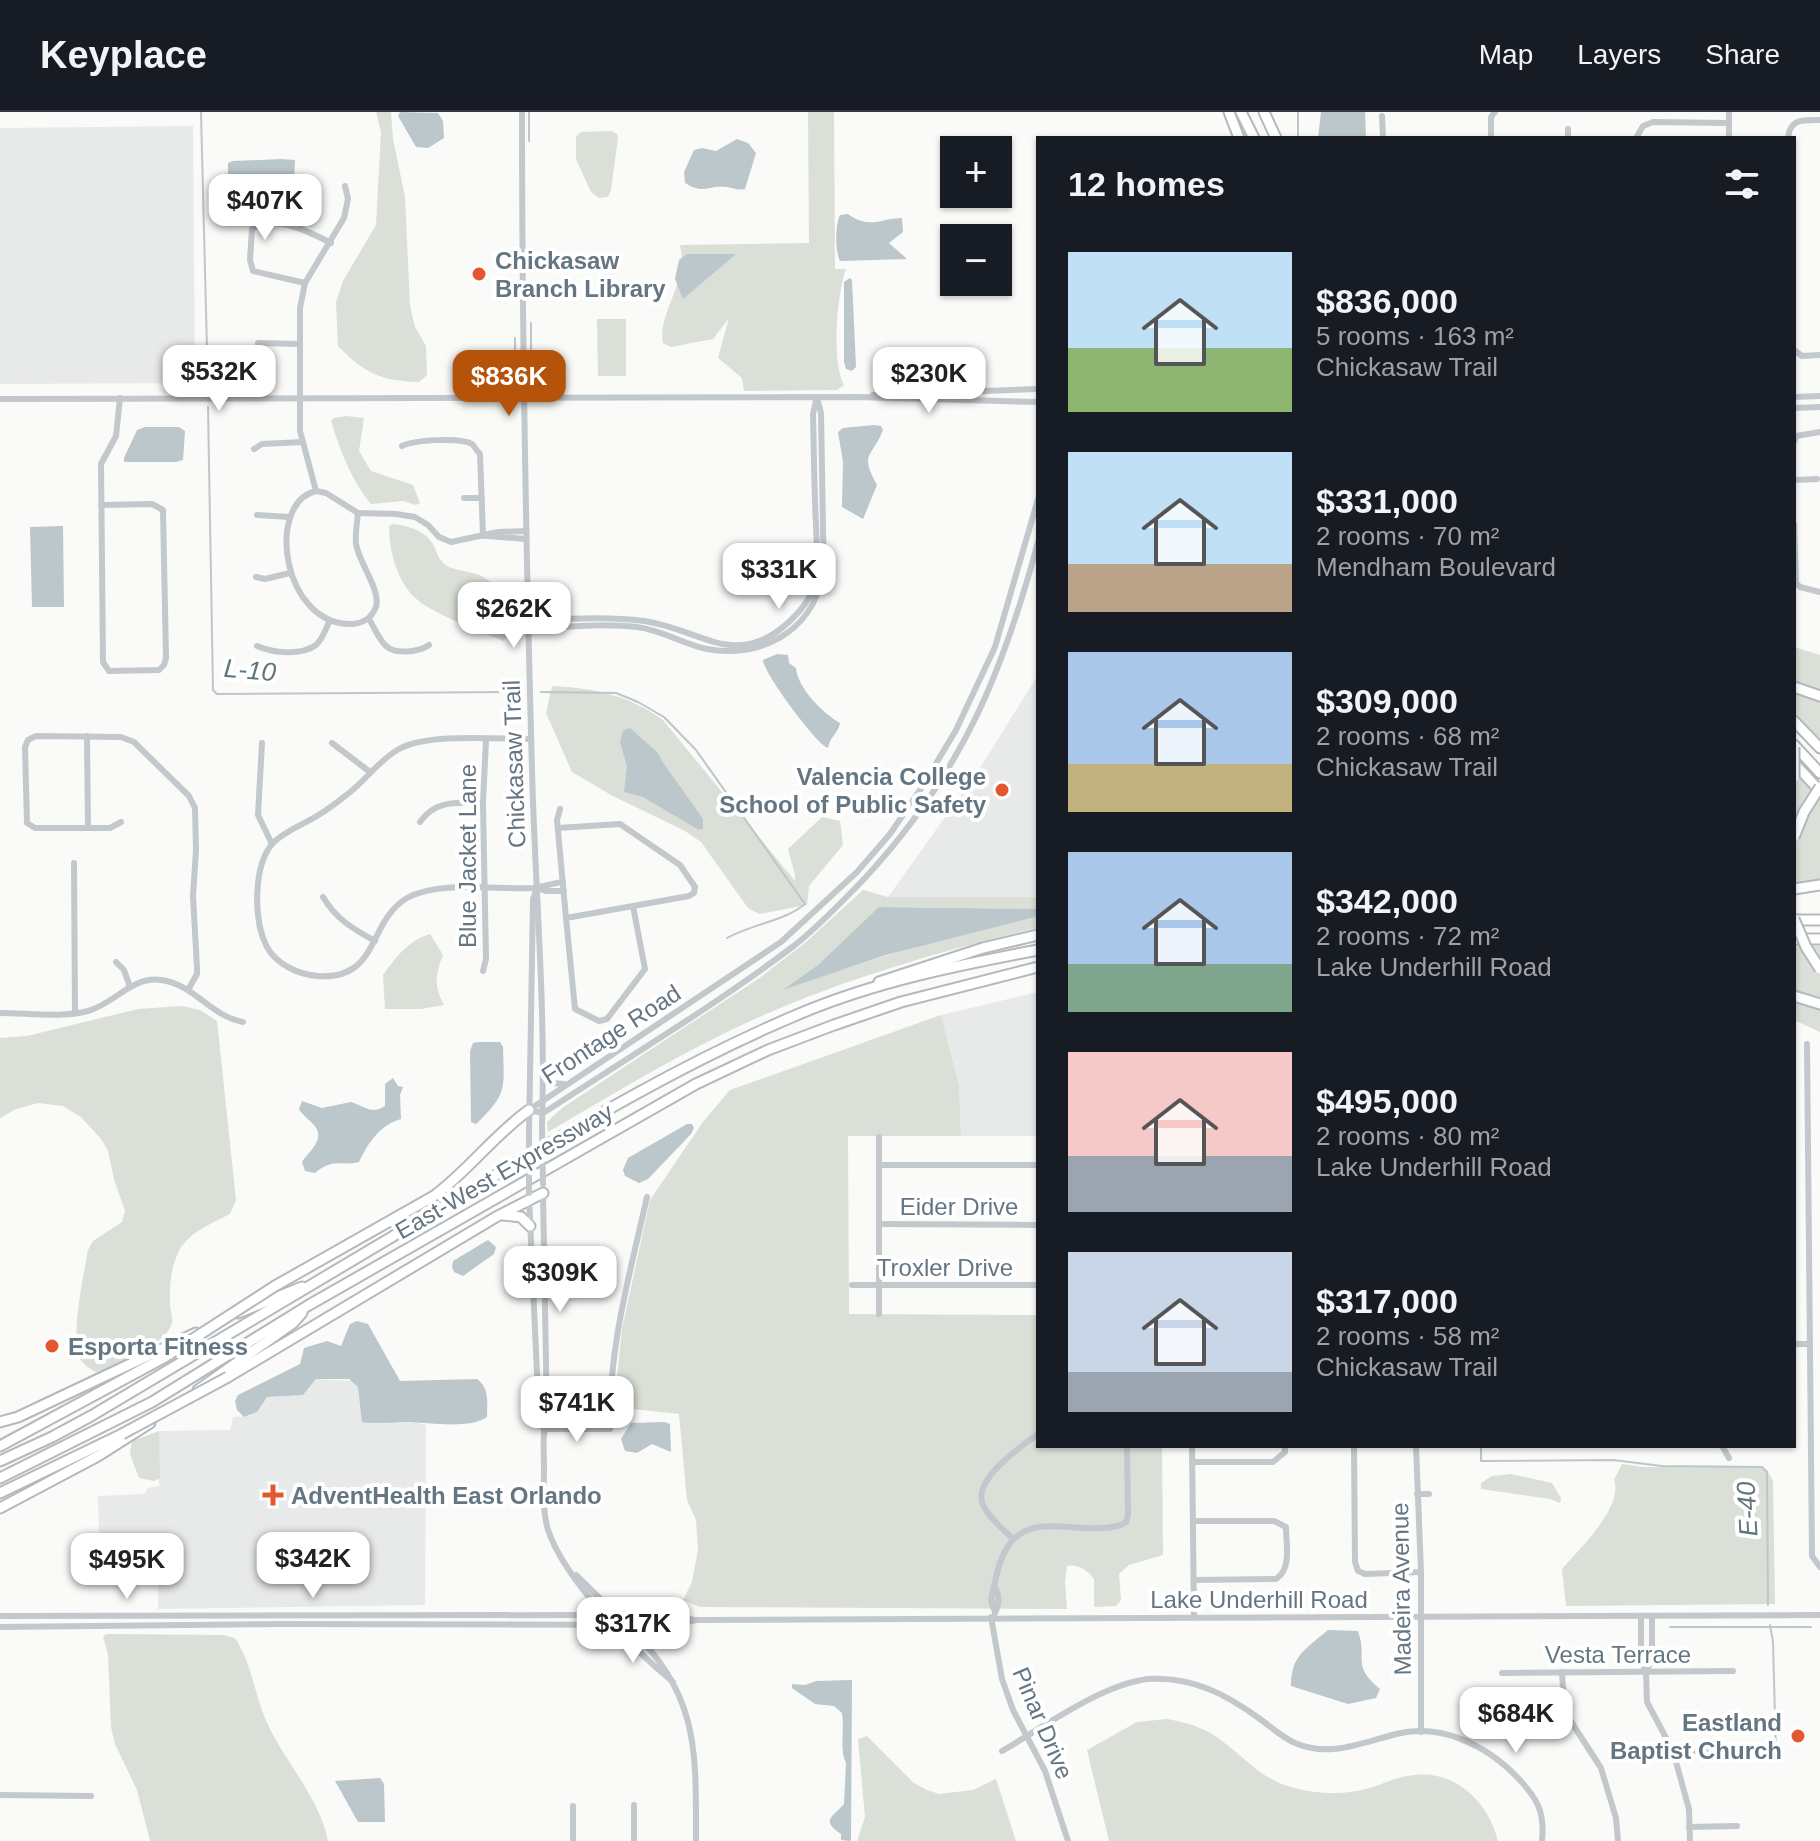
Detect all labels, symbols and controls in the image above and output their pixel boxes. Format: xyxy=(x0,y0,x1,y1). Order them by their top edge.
text: Keyplace xyxy=(40,34,207,76)
text: Map xyxy=(1479,39,1533,70)
text: Layers xyxy=(1577,39,1661,70)
text: Share xyxy=(1705,39,1780,70)
map controls xyxy=(940,136,1012,296)
button: + xyxy=(940,136,1012,208)
icon: filters xyxy=(1720,162,1764,206)
text: 12 homes xyxy=(1068,165,1225,203)
pin: $407K xyxy=(209,174,321,242)
text: $407K xyxy=(227,185,303,215)
button: − xyxy=(940,224,1012,296)
place label: Chickasaw Branch Library xyxy=(495,247,666,302)
marker: Chickasaw Branch Library xyxy=(470,265,488,283)
text: $836,000 xyxy=(1316,282,1458,320)
icon: home xyxy=(1132,284,1228,380)
text: 5 rooms · 163 m² xyxy=(1316,321,1514,351)
pin: $532K xyxy=(163,345,275,413)
pin: $230K xyxy=(873,347,985,415)
pin: $836K xyxy=(453,350,565,418)
text: Chickasaw Trail xyxy=(1316,352,1498,382)
text: $532K xyxy=(181,356,257,386)
text: $230K xyxy=(891,358,967,388)
text: $836K xyxy=(471,361,547,391)
text: $331,000 xyxy=(1316,482,1458,520)
icon: home xyxy=(1132,484,1228,580)
text: 2 rooms · 70 m² xyxy=(1316,521,1500,551)
pin: $331K xyxy=(723,543,835,611)
text: Mendham Boulevard xyxy=(1316,552,1556,582)
text: $331K xyxy=(741,554,817,584)
pin: $262K xyxy=(458,582,570,650)
text: $262K xyxy=(476,593,552,623)
water label: L-10 xyxy=(223,653,278,687)
street label: Chickasaw Trail xyxy=(498,680,530,848)
text: $309,000 xyxy=(1316,682,1458,720)
icon: home xyxy=(1132,684,1228,780)
text: 2 rooms · 68 m² xyxy=(1316,721,1500,751)
text: Chickasaw Trail xyxy=(1316,752,1498,782)
place label: Valencia College School of Public Safety xyxy=(719,763,987,818)
street label: Blue Jacket Lane xyxy=(454,764,481,948)
marker: Valencia College School of Public Safety xyxy=(993,781,1011,799)
text: $342,000 xyxy=(1316,882,1458,920)
icon: home xyxy=(1132,884,1228,980)
text: 2 rooms · 72 m² xyxy=(1316,921,1500,951)
text: Lake Underhill Road xyxy=(1316,952,1552,982)
street label: Frontage Road xyxy=(537,979,685,1089)
text: $495,000 xyxy=(1316,1082,1458,1120)
icon: home xyxy=(1132,1084,1228,1180)
street label: East-West Expressway xyxy=(391,1098,617,1244)
text: 2 rooms · 80 m² xyxy=(1316,1121,1500,1151)
text: Lake Underhill Road xyxy=(1316,1152,1552,1182)
street label: Eider Drive xyxy=(900,1193,1018,1220)
pin: $309K xyxy=(504,1246,616,1314)
street label: Troxler Drive xyxy=(877,1254,1013,1281)
text: $309K xyxy=(522,1257,598,1287)
text: $317,000 xyxy=(1316,1282,1458,1320)
icon: home xyxy=(1132,1284,1228,1380)
text: 2 rooms · 58 m² xyxy=(1316,1321,1500,1351)
place label: Esporta Fitness xyxy=(68,1333,248,1360)
marker: Esporta Fitness xyxy=(43,1337,61,1355)
text: Chickasaw Trail xyxy=(1316,1352,1498,1382)
pin: $741K xyxy=(521,1376,633,1444)
text: $741K xyxy=(539,1387,615,1417)
water label: E-40 xyxy=(1731,1480,1763,1537)
place label: AdventHealth East Orlando xyxy=(291,1482,602,1509)
marker: AdventHealth East Orlando xyxy=(262,1484,284,1506)
street label: Madeira Avenue xyxy=(1386,1502,1416,1676)
pin: $342K xyxy=(257,1532,369,1600)
pin: $495K xyxy=(71,1533,183,1601)
text: $342K xyxy=(275,1543,351,1573)
text: $495K xyxy=(89,1544,165,1574)
street label: Lake Underhill Road xyxy=(1150,1586,1368,1613)
pin: $317K xyxy=(577,1597,689,1665)
text: $317K xyxy=(595,1608,671,1638)
street label: Vesta Terrace xyxy=(1545,1641,1691,1668)
street label: Pinar Drive xyxy=(1007,1663,1079,1783)
pin: $684K xyxy=(1460,1687,1572,1755)
text: $684K xyxy=(1478,1698,1554,1728)
place label: Eastland Baptist Church xyxy=(1610,1709,1782,1764)
marker: Eastland Baptist Church xyxy=(1789,1727,1807,1745)

